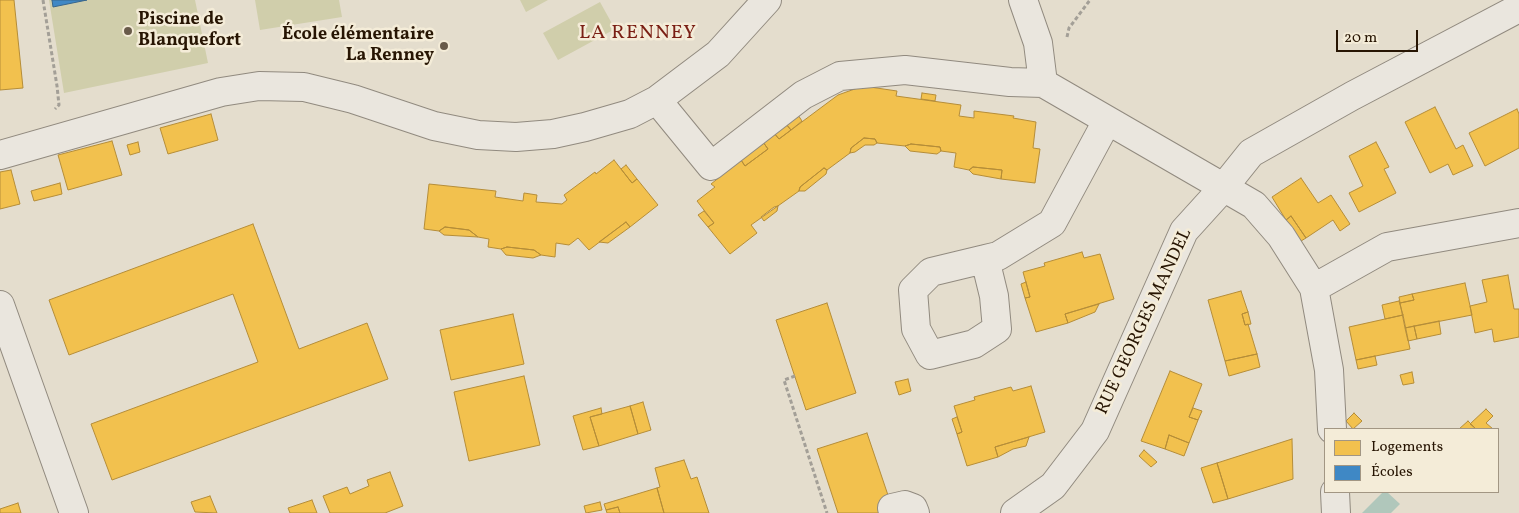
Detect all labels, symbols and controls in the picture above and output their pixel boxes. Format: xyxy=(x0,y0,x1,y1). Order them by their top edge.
place label: Piscine de Blanquefort xyxy=(138,10,241,52)
scale bar xyxy=(1339,20,1422,52)
district label: LA RENNEY xyxy=(578,22,698,46)
marker: Piscine de Blanquefort xyxy=(122,25,134,37)
place label: École élémentaire La Renney xyxy=(282,25,434,68)
text: 20 m xyxy=(1344,28,1377,49)
marker: École élémentaire La Renney xyxy=(438,40,450,52)
street label: RUE GEORGES MANDEL xyxy=(1092,226,1198,418)
legend xyxy=(1324,428,1499,493)
text: Logements xyxy=(1371,437,1443,458)
text: Écoles xyxy=(1371,462,1413,483)

